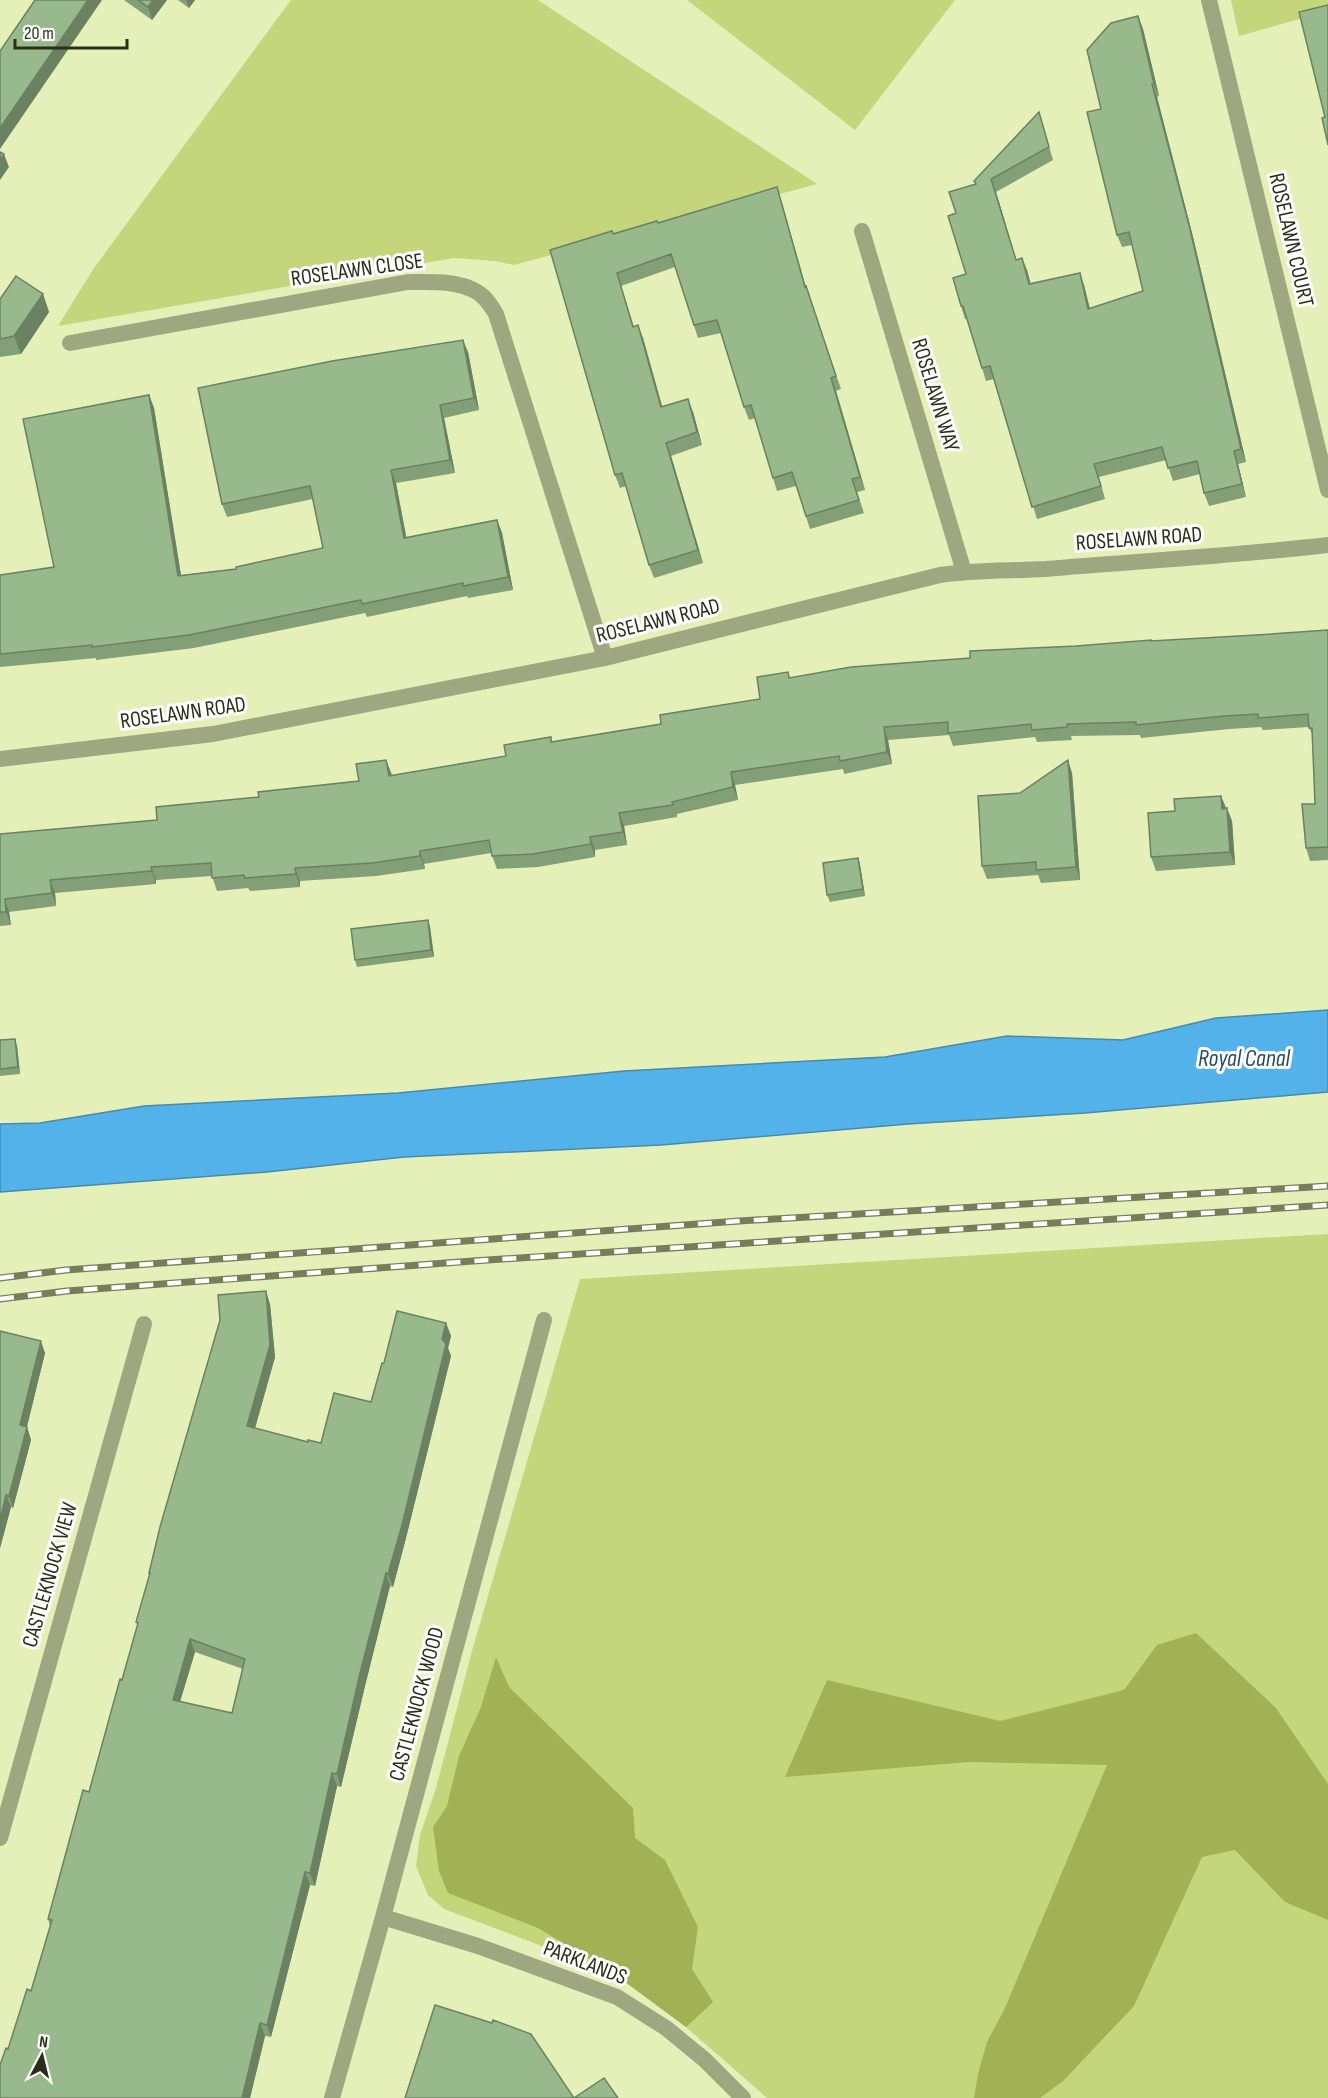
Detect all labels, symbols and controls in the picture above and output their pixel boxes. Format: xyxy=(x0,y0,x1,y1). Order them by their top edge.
scale bar xyxy=(15,12,128,50)
text: 20 m xyxy=(24,23,54,44)
street label: ROSELAWN COURT xyxy=(1262,170,1320,310)
street label: ROSELAWN CLOSE xyxy=(289,247,425,293)
street label: ROSELAWN WAY xyxy=(905,335,965,455)
street label: ROSELAWN ROAD xyxy=(1075,521,1203,557)
street label: ROSELAWN ROAD xyxy=(593,593,723,649)
street label: ROSELAWN ROAD xyxy=(118,691,248,735)
water label: Royal Canal xyxy=(1198,1044,1291,1073)
street label: CASTLEKNOCK VIEW xyxy=(16,1499,84,1651)
street label: CASTLEKNOCK WOOD xyxy=(383,1624,451,1784)
street label: PARKLANDS xyxy=(539,1935,631,1991)
north arrow xyxy=(12,2026,72,2086)
text: N xyxy=(38,2033,49,2053)

